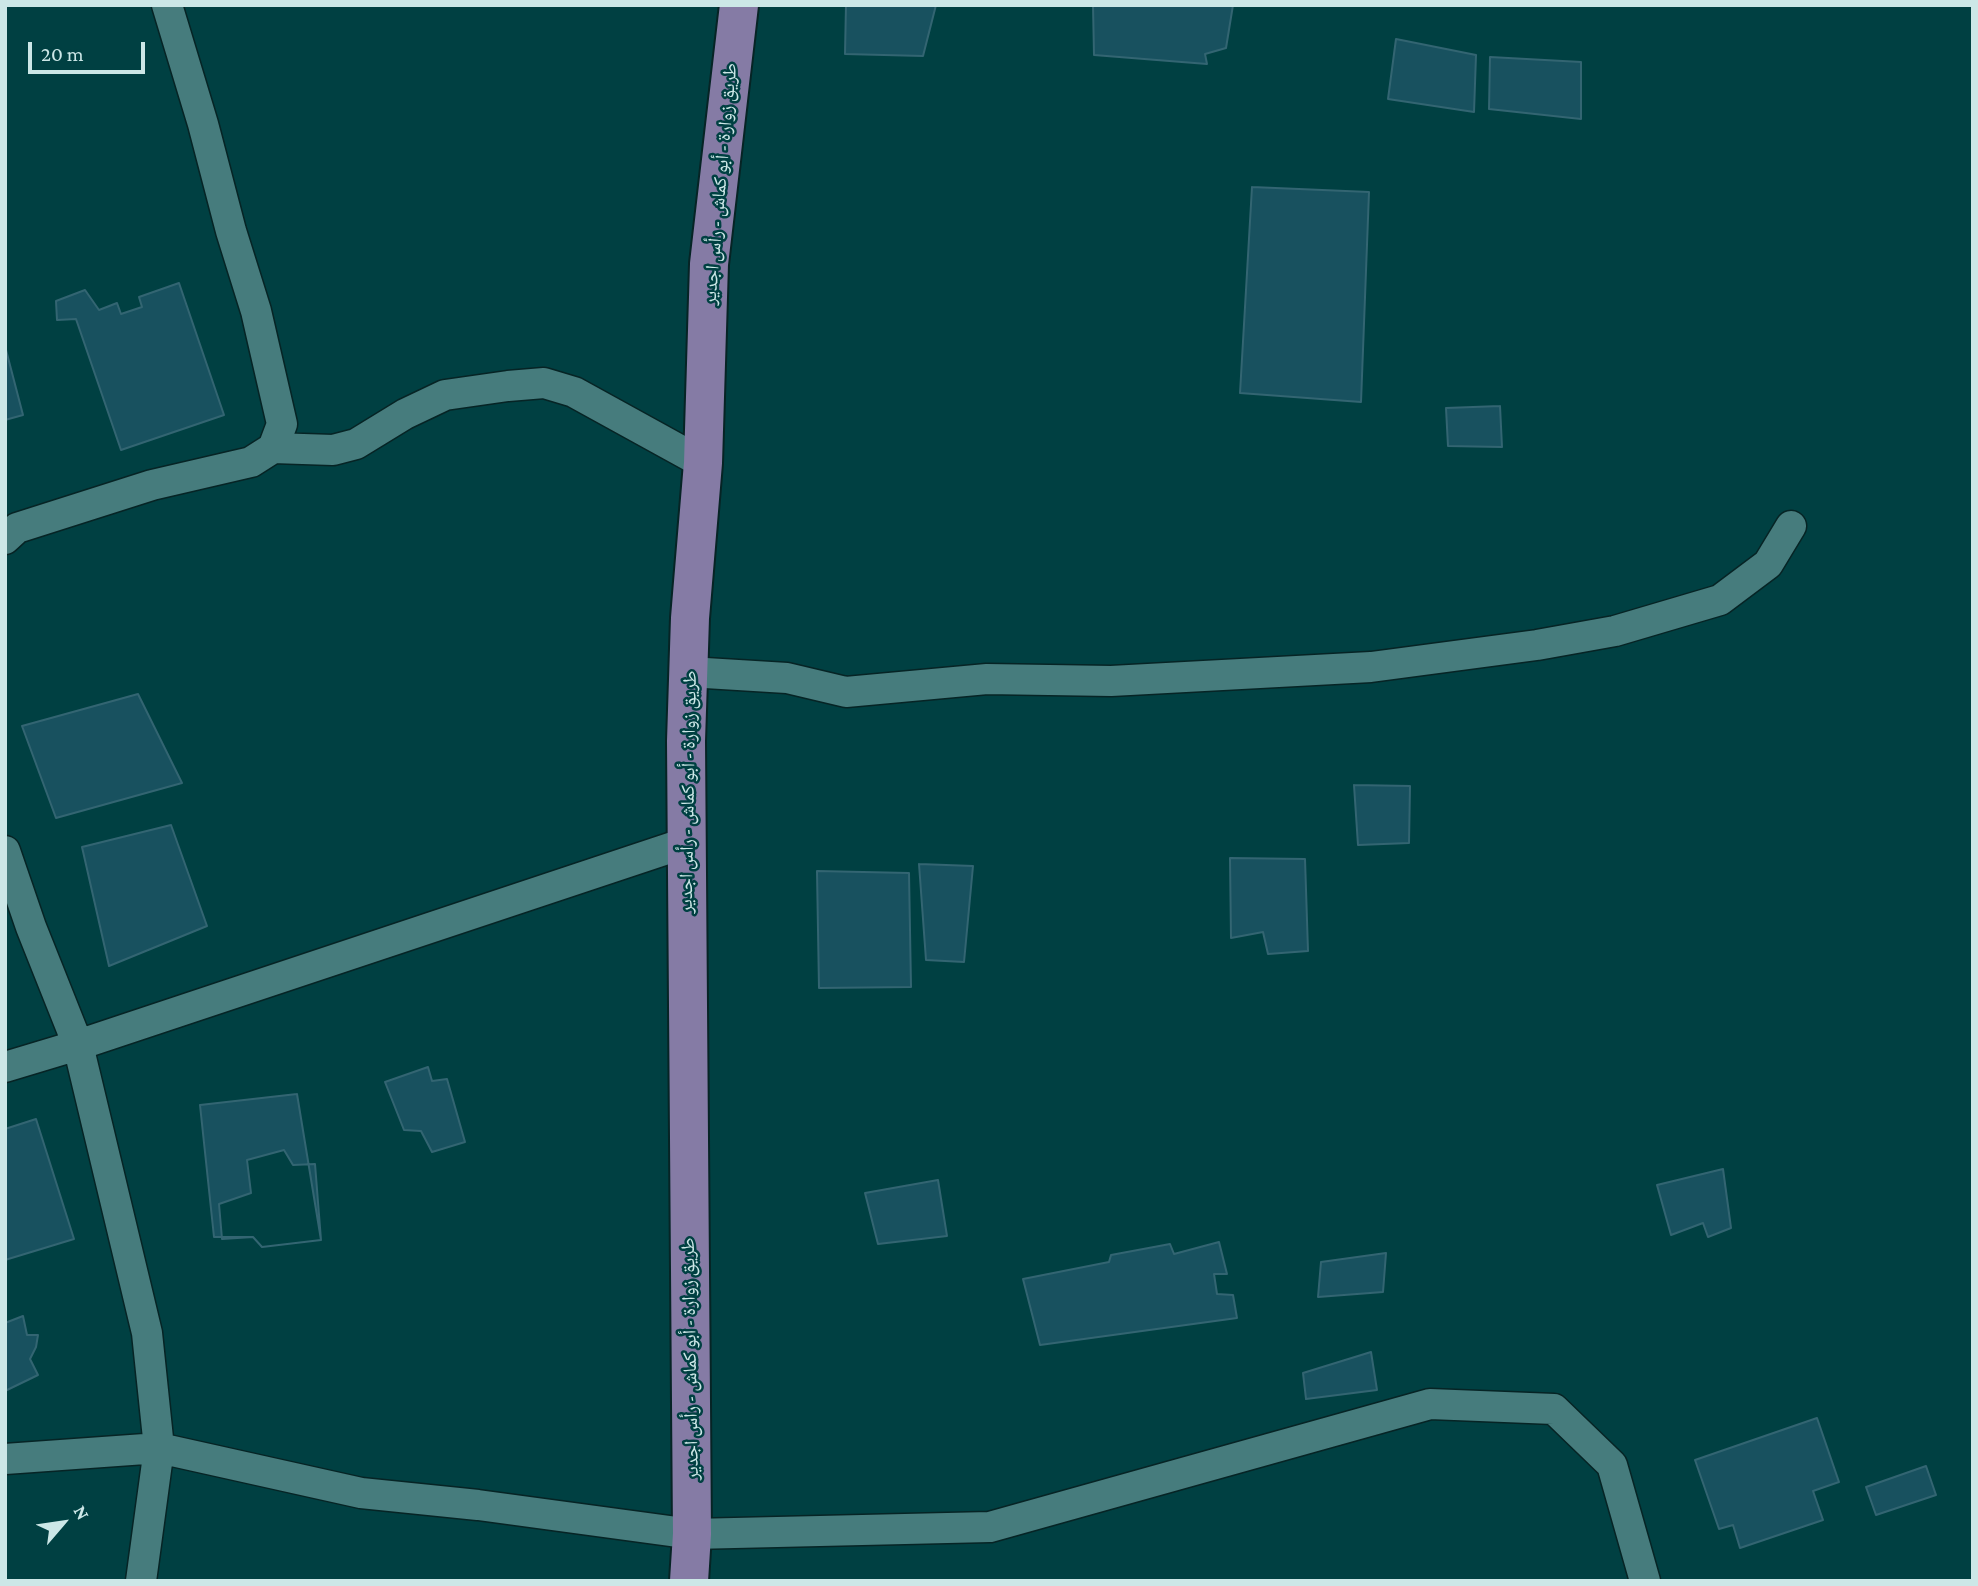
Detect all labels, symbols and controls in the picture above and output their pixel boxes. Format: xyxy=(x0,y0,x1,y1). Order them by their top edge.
scale bar xyxy=(32,28,149,72)
text: 20 m xyxy=(41,42,84,66)
street label: طريق زوارة - أبو كماش - رأس اجدير xyxy=(698,62,742,306)
street label: طريق زوارة - أبو كماش - رأس اجدير xyxy=(674,670,702,914)
street label: طريق زوارة - أبو كماش - رأس اجدير xyxy=(676,1237,704,1481)
north arrow xyxy=(28,1488,98,1558)
text: N xyxy=(69,1502,94,1523)

